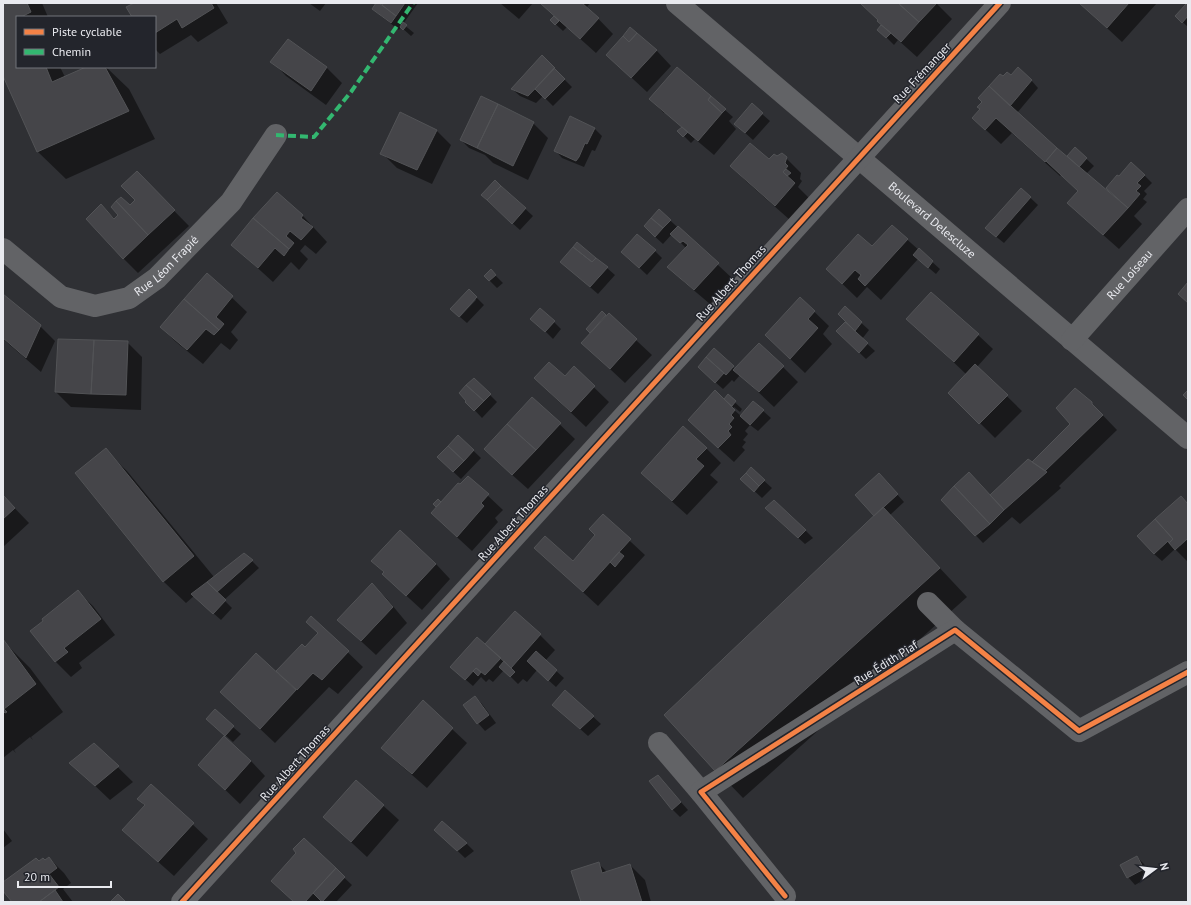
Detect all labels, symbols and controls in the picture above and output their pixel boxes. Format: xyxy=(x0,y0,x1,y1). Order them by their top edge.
legend xyxy=(16,16,156,68)
text: Piste cyclable xyxy=(52,24,122,39)
street label: Rue Frémanger xyxy=(890,39,954,106)
text: Chemin xyxy=(52,44,91,59)
street label: Boulevard Delescluze xyxy=(886,178,979,261)
street label: Rue Léon Frapié xyxy=(131,232,201,299)
street label: Rue Albert Thomas xyxy=(693,242,769,324)
street label: Rue Loiseau xyxy=(1103,247,1155,303)
street label: Rue Albert Thomas xyxy=(475,482,551,564)
street label: Rue Édith Piaf xyxy=(851,636,921,688)
street label: Rue Albert Thomas xyxy=(257,722,333,804)
north arrow xyxy=(1135,849,1175,889)
text: N xyxy=(1157,861,1172,872)
scale bar xyxy=(18,863,111,889)
text: 20 m xyxy=(24,869,50,884)

